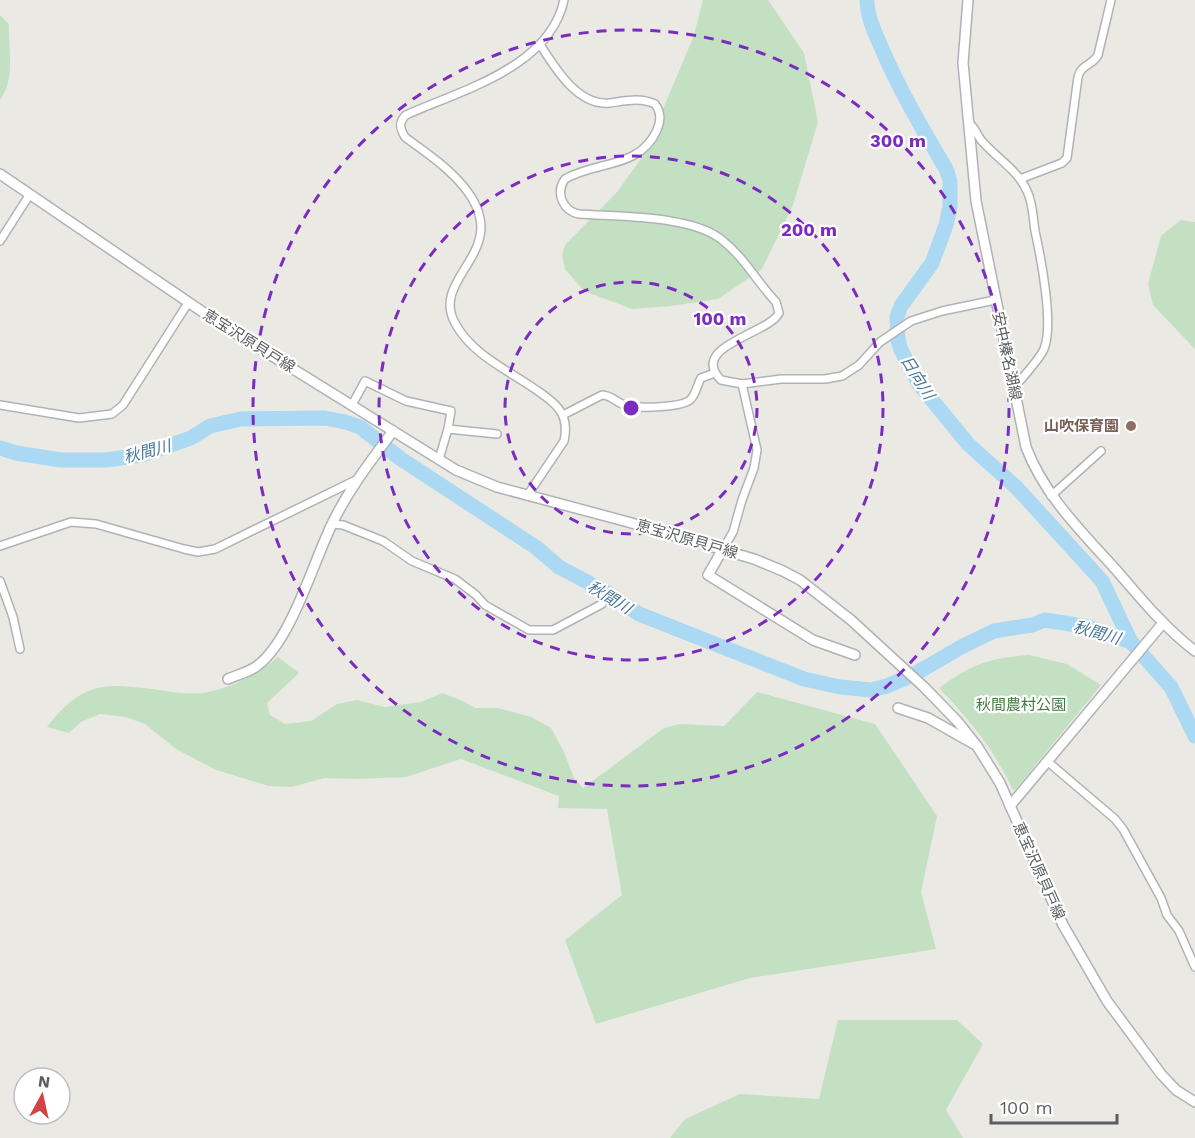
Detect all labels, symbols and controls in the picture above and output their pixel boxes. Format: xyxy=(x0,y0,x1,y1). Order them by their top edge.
text: 300 m xyxy=(870,130,926,151)
text: 200 m xyxy=(781,219,837,240)
street label: 恵宝沢原貝戸線 xyxy=(200,306,298,376)
text: 100 m xyxy=(693,308,747,329)
street label: 安中榛名湖線 xyxy=(989,310,1025,402)
water label: 日向川 xyxy=(897,352,939,404)
centre of rings xyxy=(621,398,641,418)
place label: 山吹保育園 xyxy=(1044,417,1119,435)
marker: 山吹保育園 xyxy=(1124,419,1138,433)
water label: 秋間川 xyxy=(121,436,175,467)
street label: 恵宝沢原貝戸線 xyxy=(634,516,740,562)
water label: 秋間川 xyxy=(584,577,637,619)
water label: 秋間川 xyxy=(1071,617,1124,649)
park label: 秋間農村公園 xyxy=(976,696,1066,714)
street label: 恵宝沢原貝戸線 xyxy=(1009,819,1069,923)
north arrow xyxy=(12,1066,72,1126)
text: N xyxy=(37,1071,51,1092)
scale bar xyxy=(991,1087,1117,1125)
text: 100 m xyxy=(1000,1097,1053,1118)

